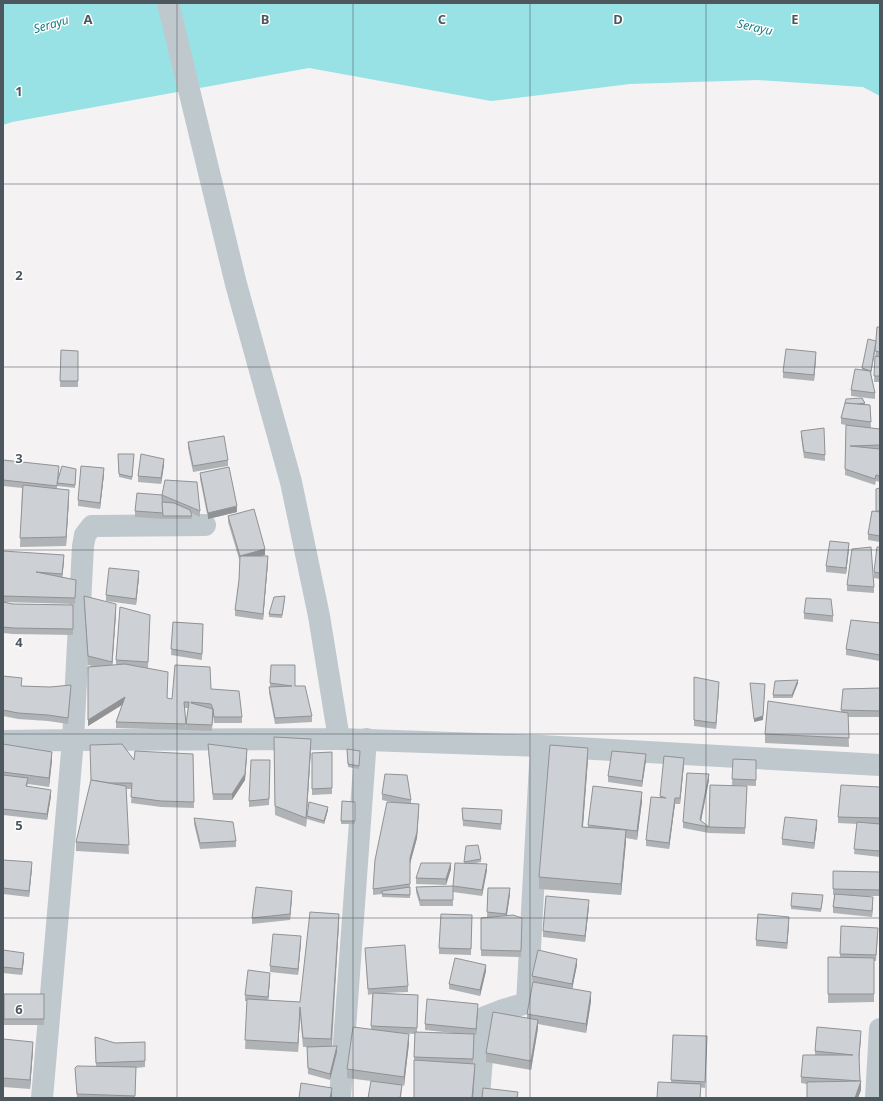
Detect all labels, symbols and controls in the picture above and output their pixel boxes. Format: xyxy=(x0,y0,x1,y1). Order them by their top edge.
text: A xyxy=(84,10,93,28)
text: B xyxy=(261,10,269,28)
text: C xyxy=(438,10,446,28)
text: D xyxy=(613,10,623,28)
text: E xyxy=(791,10,799,28)
water label: Serayu xyxy=(31,11,71,37)
water label: Serayu xyxy=(736,15,774,39)
text: 1 xyxy=(15,82,23,100)
text: 2 xyxy=(15,266,23,284)
text: 3 xyxy=(15,449,23,467)
text: 4 xyxy=(15,633,23,651)
text: 5 xyxy=(15,816,23,834)
text: 6 xyxy=(15,1000,23,1018)

